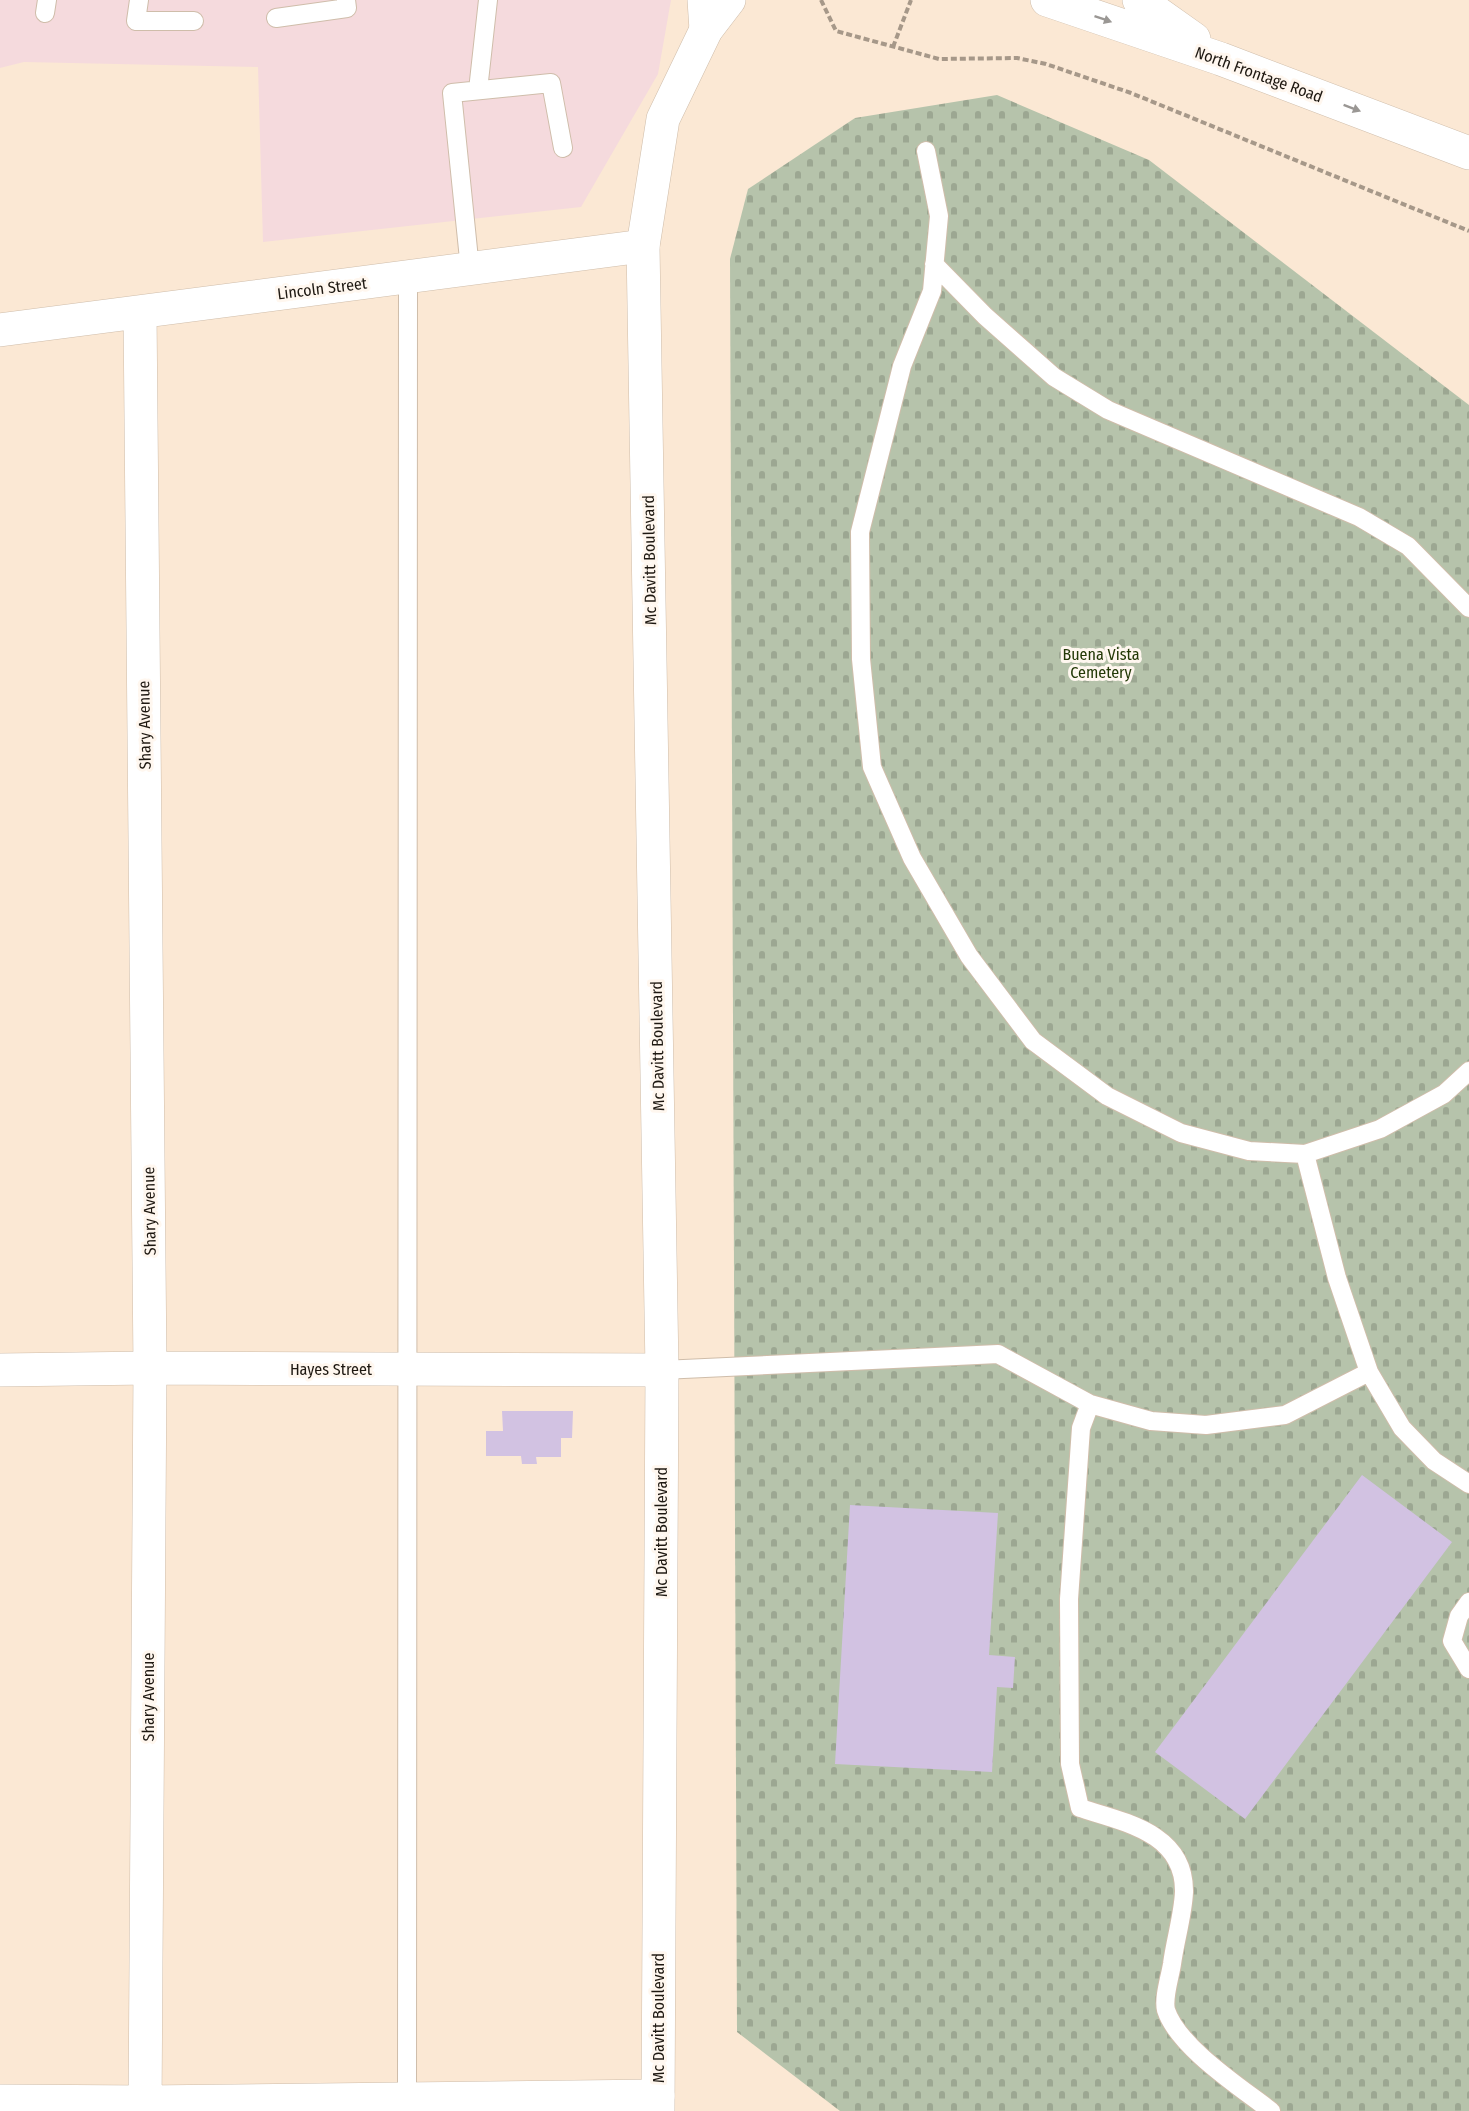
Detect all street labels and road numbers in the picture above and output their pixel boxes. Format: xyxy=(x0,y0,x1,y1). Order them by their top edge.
street label: North Frontage Road xyxy=(1192,43,1325,106)
street label: Lincoln Street xyxy=(276,273,369,303)
street label: Mc Davitt Boulevard xyxy=(639,495,660,625)
street label: Shary Avenue xyxy=(134,680,155,770)
street label: Mc Davitt Boulevard xyxy=(647,981,668,1111)
street label: Shary Avenue xyxy=(139,1166,160,1256)
street label: Hayes Street xyxy=(290,1360,373,1379)
street label: Mc Davitt Boulevard xyxy=(652,1467,671,1597)
street label: Shary Avenue xyxy=(139,1653,158,1741)
street label: Mc Davitt Boulevard xyxy=(649,1953,668,2083)

